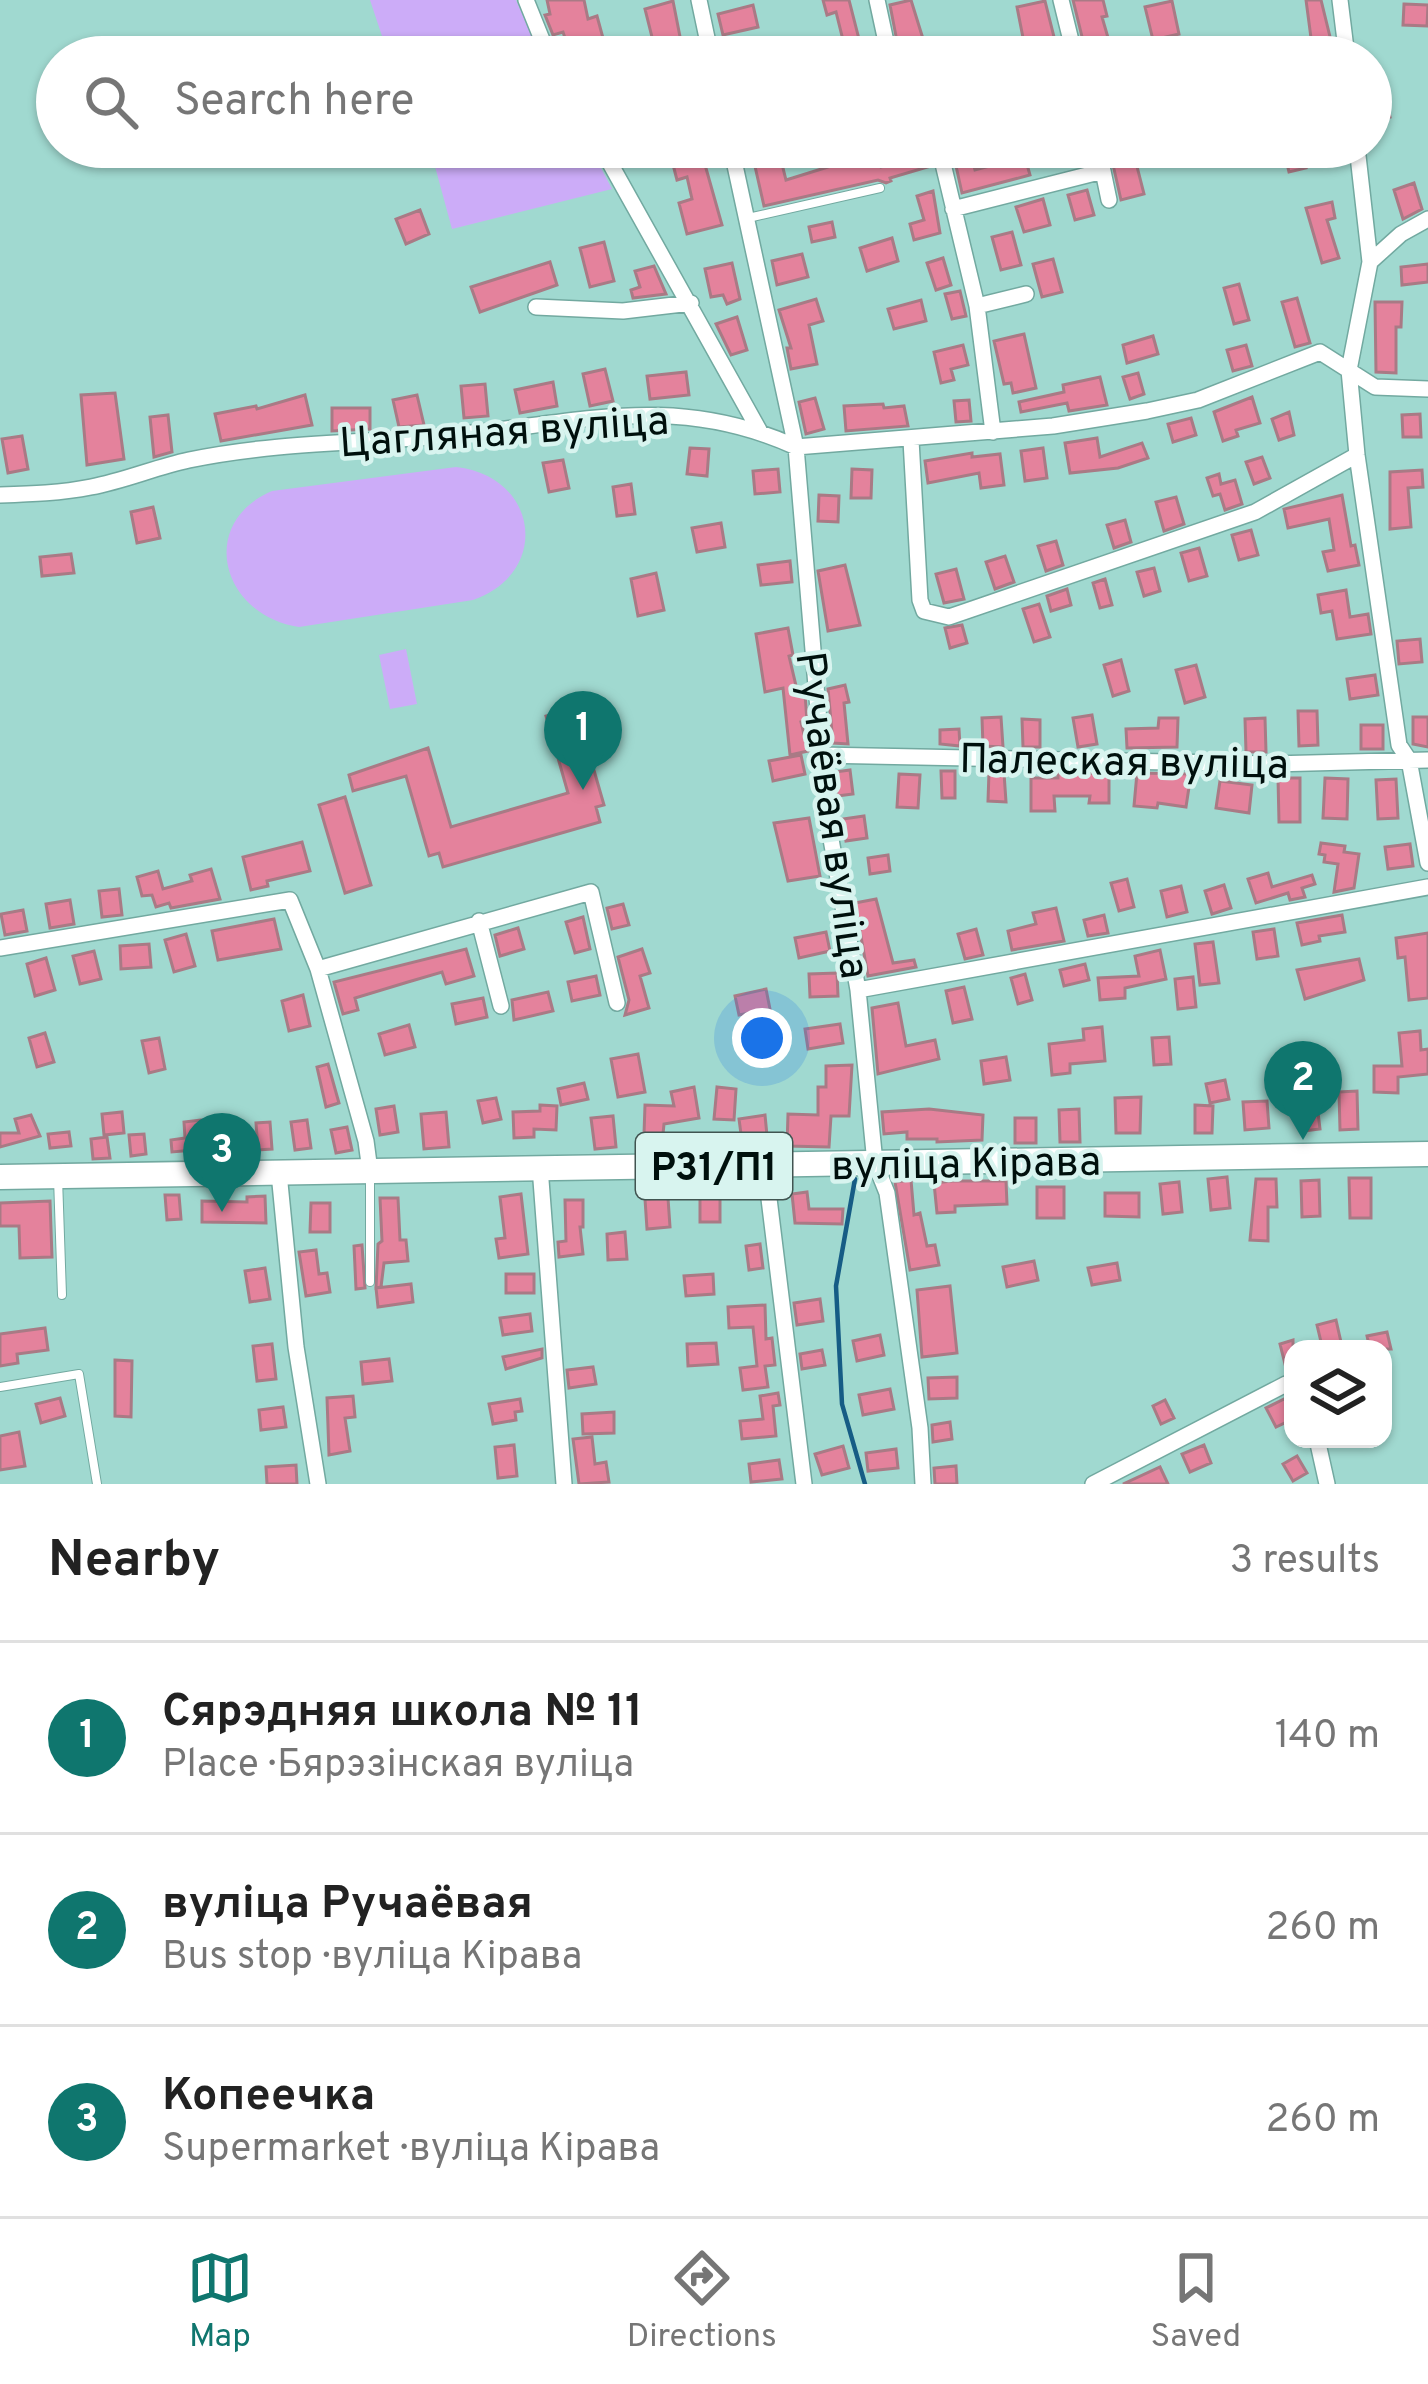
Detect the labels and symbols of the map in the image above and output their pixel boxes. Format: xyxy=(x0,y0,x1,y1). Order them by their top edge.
street label: Цагляная вуліца xyxy=(338,397,671,472)
street label: Ручаёвая вуліца xyxy=(780,649,879,983)
pin: 1 xyxy=(544,691,622,790)
street label: Палеская вуліца xyxy=(959,735,1289,794)
your location xyxy=(732,1008,792,1068)
pin: 2 xyxy=(1264,1041,1342,1140)
pin: 3 xyxy=(183,1113,261,1212)
road number: Р31/П1 xyxy=(636,1133,792,1199)
street label: вуліца Кірава xyxy=(830,1138,1102,1195)

